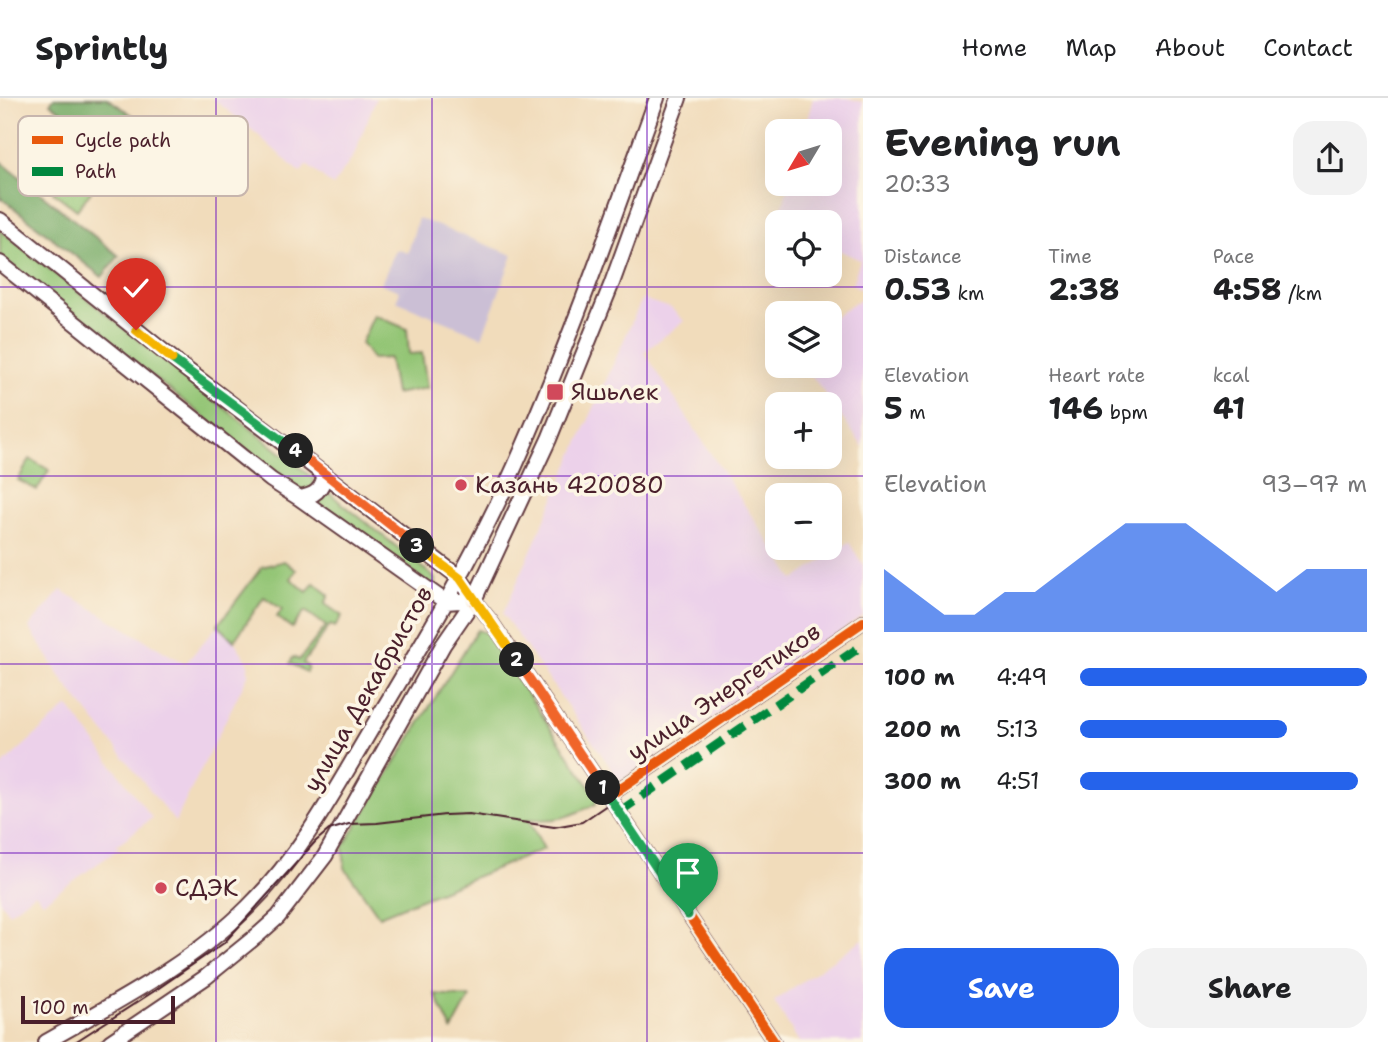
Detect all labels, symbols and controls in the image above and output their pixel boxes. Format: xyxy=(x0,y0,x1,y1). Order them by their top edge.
text: Sprintly xyxy=(35,26,168,71)
text: Home xyxy=(961,32,1027,64)
text: Map xyxy=(1065,32,1117,64)
text: About xyxy=(1155,32,1225,64)
text: Contact xyxy=(1263,32,1353,64)
legend xyxy=(18,116,248,196)
text: Evening run xyxy=(884,117,1121,168)
north arrow xyxy=(765,119,842,196)
map controls xyxy=(765,119,842,560)
button: share xyxy=(1293,121,1367,195)
text: Cycle path xyxy=(75,128,171,153)
text: Path xyxy=(75,159,117,184)
text: 20:33 xyxy=(884,169,951,199)
button: locate xyxy=(765,210,842,287)
text: Distance xyxy=(884,244,962,269)
text: Time xyxy=(1048,244,1092,269)
text: Pace xyxy=(1213,244,1254,269)
pin xyxy=(106,258,166,330)
icon: check xyxy=(117,269,155,307)
text: 0.53 xyxy=(884,269,951,310)
text: 2:38 xyxy=(1048,269,1120,310)
text: 4:58 xyxy=(1213,269,1282,310)
text: km xyxy=(951,281,984,306)
text: /km xyxy=(1282,281,1322,306)
button: layers xyxy=(765,301,842,378)
text: Elevation xyxy=(884,363,969,388)
text: Heart rate xyxy=(1048,363,1145,388)
text: kcal xyxy=(1213,363,1250,388)
place label: Яшьлек xyxy=(571,376,659,408)
marker: Яшьлек xyxy=(545,382,565,402)
text: 5 xyxy=(884,388,903,429)
text: 146 xyxy=(1048,388,1103,429)
text: 41 xyxy=(1213,388,1245,429)
button: + xyxy=(765,392,842,469)
text: m xyxy=(903,400,926,425)
text: bpm xyxy=(1103,400,1148,425)
pin: 4 xyxy=(278,434,314,468)
text: 4 xyxy=(289,438,302,463)
place label: Казань 420080 xyxy=(475,469,664,501)
text: Elevation xyxy=(884,469,987,499)
text: 93–97 m xyxy=(1261,469,1367,499)
marker: Казань 420080 xyxy=(453,477,469,493)
button: − xyxy=(765,483,842,560)
pin: 3 xyxy=(400,528,434,564)
text: 3 xyxy=(410,533,423,558)
street label: улица Декабристов xyxy=(296,580,440,798)
street label: улица Энергетиков xyxy=(621,616,827,768)
pin: 2 xyxy=(500,642,534,678)
text: 2 xyxy=(510,647,523,672)
text: 100 m xyxy=(884,662,955,692)
text: 4:49 xyxy=(996,662,1047,692)
text: 200 m xyxy=(884,714,961,744)
text: 5:13 xyxy=(996,714,1039,744)
text: 300 m xyxy=(884,766,961,796)
text: 4:51 xyxy=(996,766,1040,796)
pin: 1 xyxy=(586,770,620,806)
text: 1 xyxy=(598,775,607,800)
pin xyxy=(658,843,718,915)
icon: arrive xyxy=(669,854,707,892)
place label: СДЭК xyxy=(175,872,239,904)
marker: СДЭК xyxy=(153,880,169,896)
button: Save xyxy=(884,948,1119,1028)
button: Share xyxy=(1133,948,1367,1028)
scale bar xyxy=(21,993,175,1025)
text: 100 m xyxy=(32,995,89,1020)

